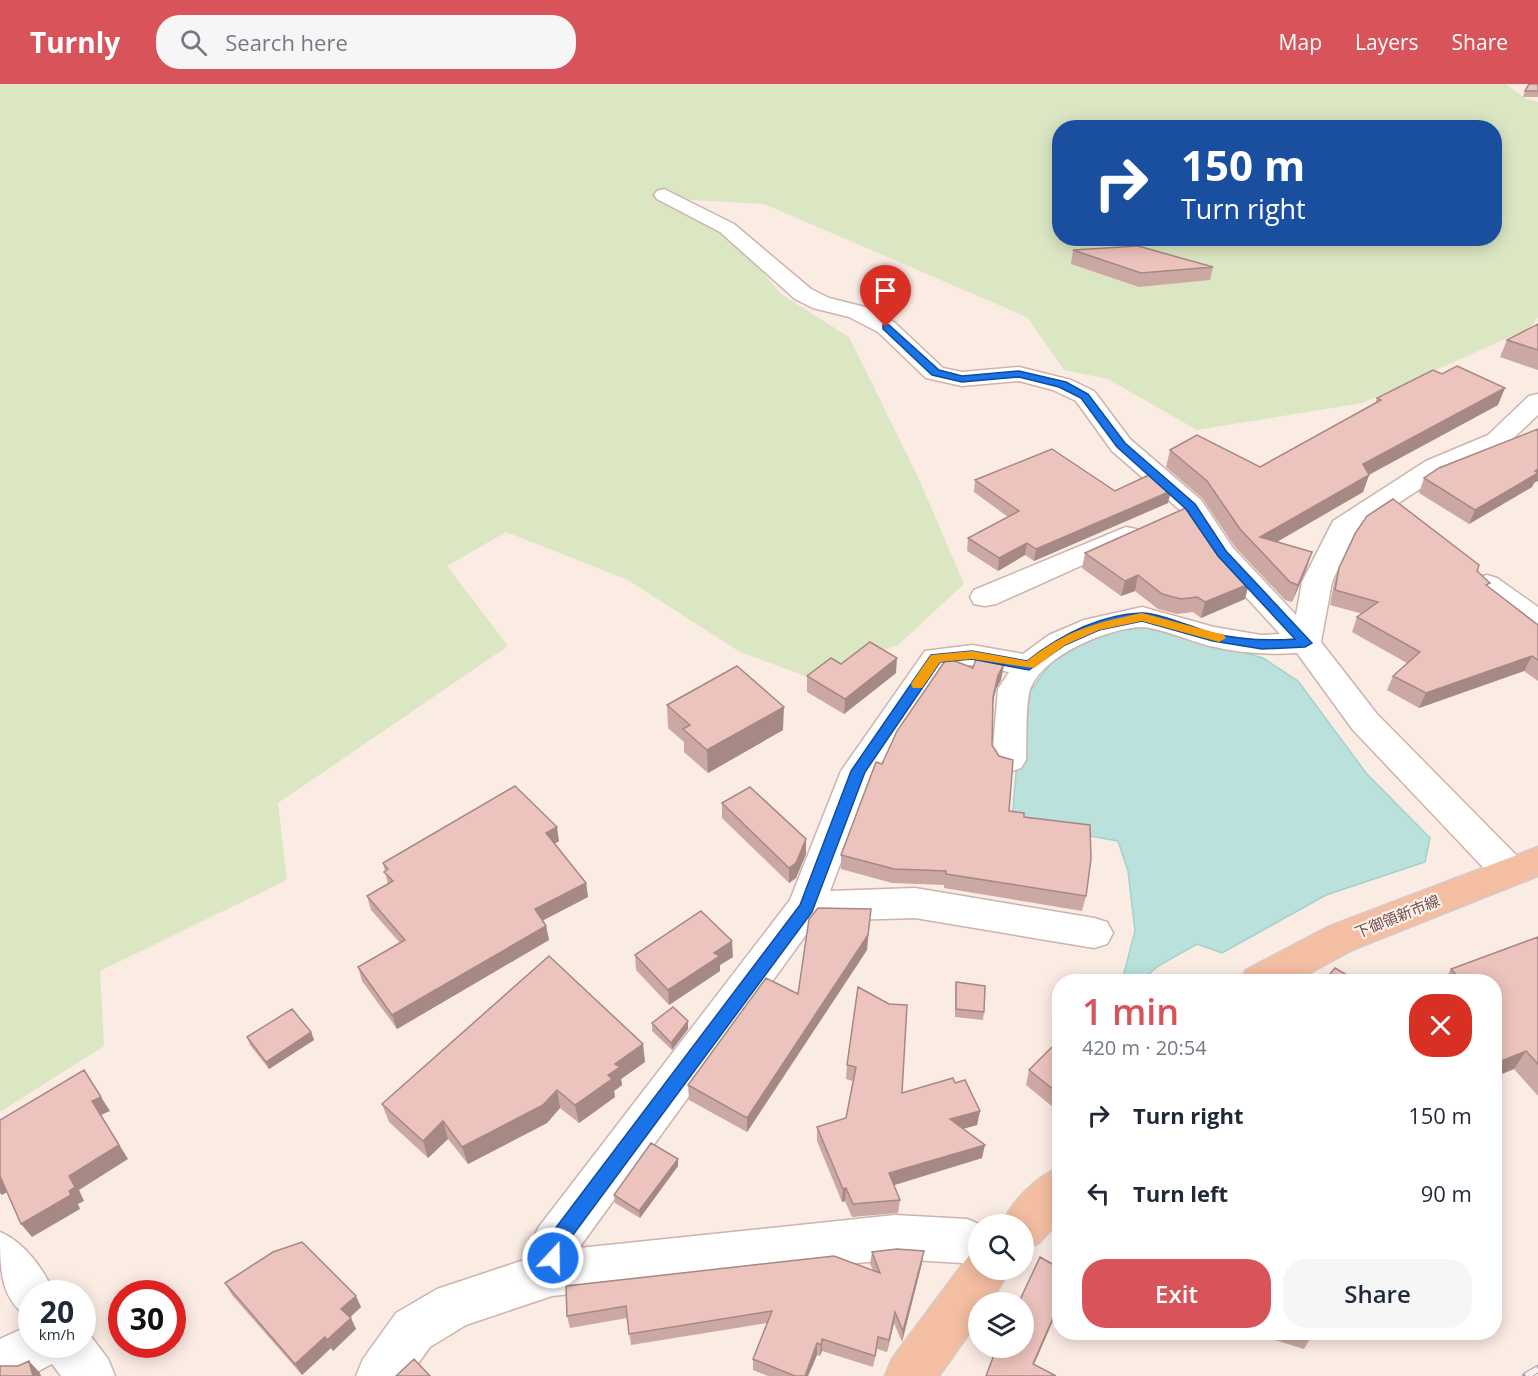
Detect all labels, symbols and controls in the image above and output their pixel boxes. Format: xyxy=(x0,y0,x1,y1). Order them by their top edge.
search box xyxy=(156,15,576,69)
text: Turnly xyxy=(30,23,120,61)
icon: search xyxy=(177,26,210,59)
text: Search here xyxy=(225,27,348,57)
text: Map xyxy=(1279,28,1322,56)
text: Layers xyxy=(1355,28,1419,56)
text: Share xyxy=(1452,28,1508,56)
text: 150 m xyxy=(1181,136,1305,193)
icon: right xyxy=(1082,144,1160,222)
text: Turn right xyxy=(1181,190,1306,227)
pin xyxy=(860,265,911,327)
icon: arrive xyxy=(869,274,902,307)
street label: 下御領新市線 xyxy=(1352,890,1442,942)
text: 1 min xyxy=(1082,987,1179,1036)
button: close xyxy=(1409,994,1472,1057)
text: 420 m · 20:54 xyxy=(1082,1034,1207,1061)
icon: right xyxy=(1082,1099,1115,1132)
text: Turn right xyxy=(1133,1100,1244,1130)
text: 150 m xyxy=(1408,1100,1472,1130)
icon: left xyxy=(1082,1177,1115,1210)
text: Turn left xyxy=(1133,1178,1228,1208)
text: 90 m xyxy=(1421,1178,1472,1208)
map controls xyxy=(968,1214,1034,1358)
button: search xyxy=(968,1214,1034,1280)
position arrow xyxy=(521,1226,585,1290)
button: Exit xyxy=(1082,1259,1271,1328)
button: Share xyxy=(1283,1259,1472,1328)
speed limit sign: 30 xyxy=(108,1280,186,1358)
text: 20 xyxy=(40,1291,74,1332)
button: layers xyxy=(968,1292,1034,1358)
text: km/h xyxy=(39,1324,75,1344)

